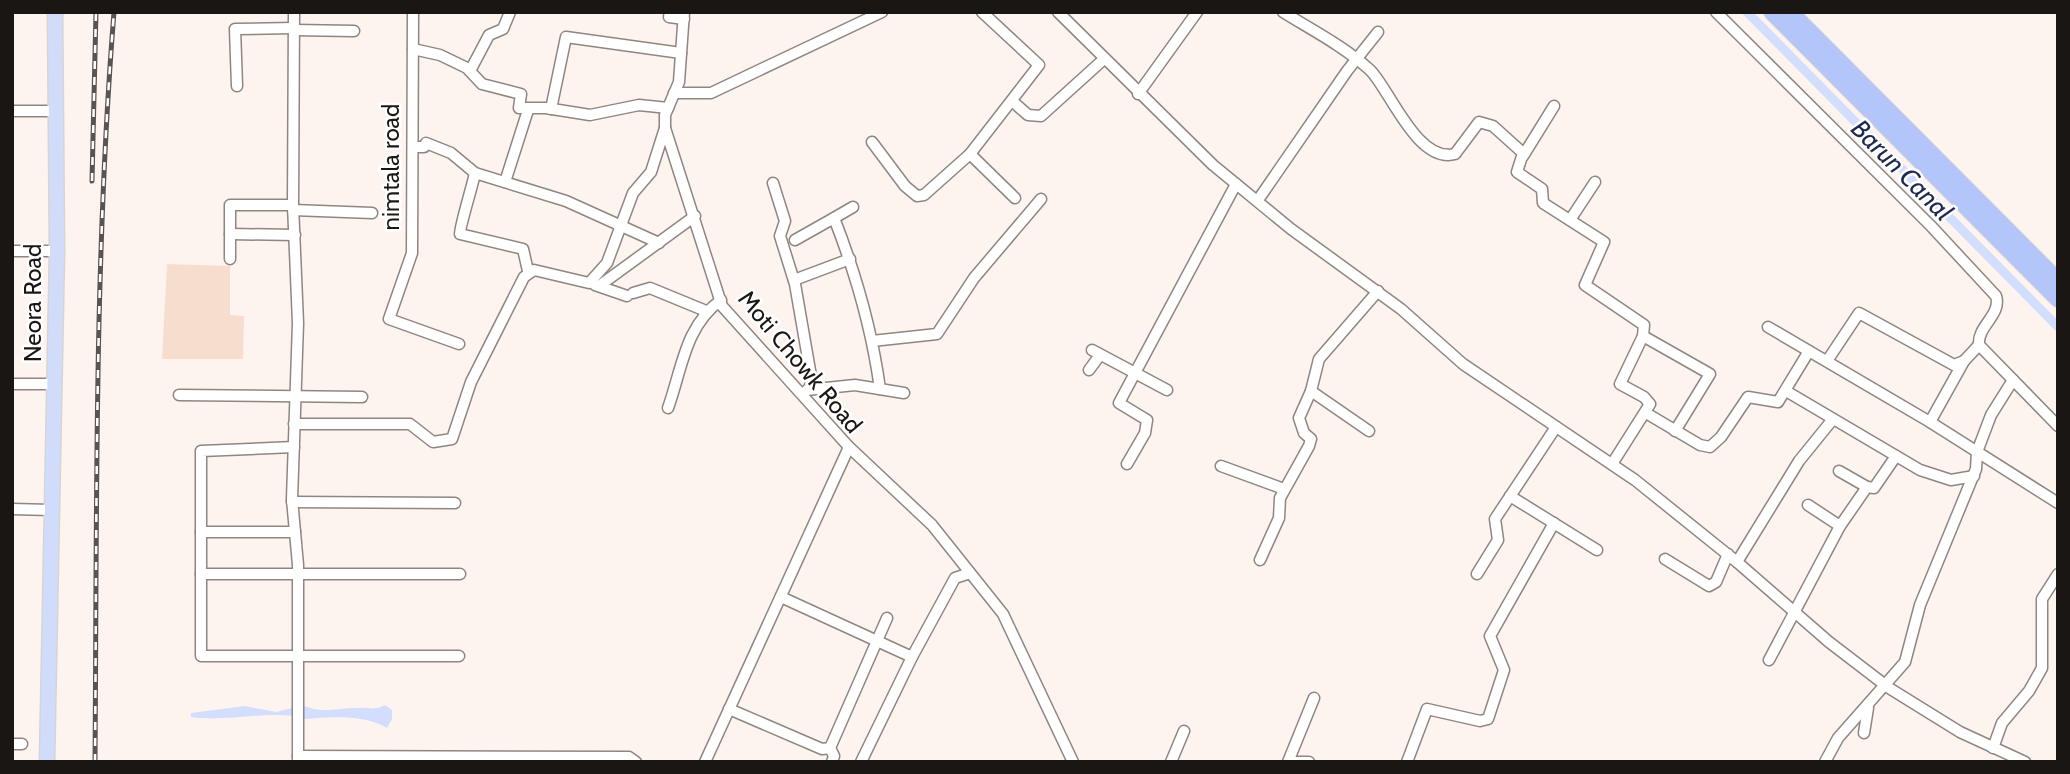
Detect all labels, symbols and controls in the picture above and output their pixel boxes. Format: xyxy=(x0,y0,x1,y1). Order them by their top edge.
street label: nimtala road xyxy=(376,104,405,230)
water label: Barun Canal xyxy=(1845,113,1959,227)
street label: Neora Road xyxy=(18,244,47,362)
street label: Moti Chowk Road xyxy=(732,284,868,439)

